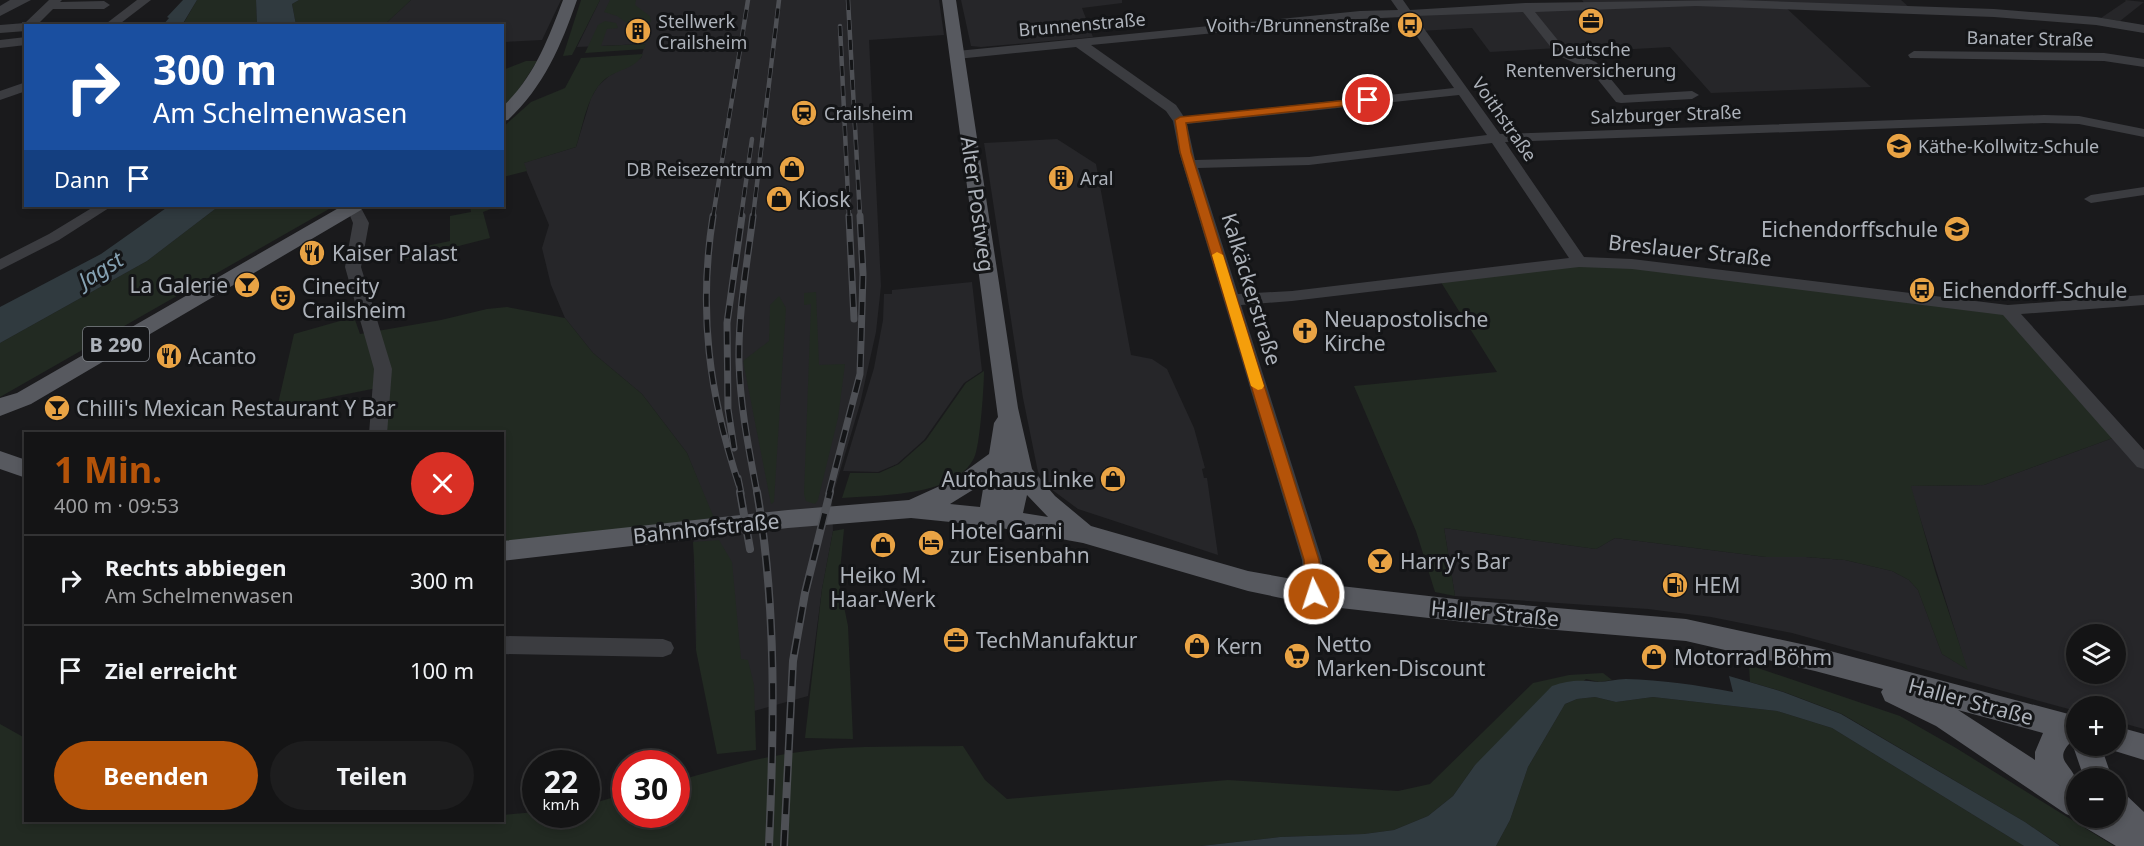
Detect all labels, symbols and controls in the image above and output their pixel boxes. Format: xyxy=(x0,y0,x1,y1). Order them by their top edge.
street label: Brunnenstraße xyxy=(1017,6,1147,42)
office icon: Deutsche Rentenversicherung xyxy=(1576,6,1606,36)
place label: Stellwerk Crailsheim xyxy=(658,9,747,54)
bus stop icon: Voith-/Brunnenstraße xyxy=(1395,10,1425,40)
place label: Voith-/Brunnenstraße xyxy=(1206,13,1390,37)
building icon: Stellwerk Crailsheim xyxy=(623,16,653,46)
street label: Banater Straße xyxy=(1966,25,2094,51)
place label: Deutsche Rentenversicherung xyxy=(1506,37,1676,82)
text: 300 m xyxy=(153,40,277,97)
icon: right xyxy=(54,48,132,126)
street label: Voithstraße xyxy=(1467,72,1543,166)
pin xyxy=(1342,74,1393,125)
icon: arrive xyxy=(1351,83,1384,116)
text: Am Schelmenwasen xyxy=(153,94,408,131)
station icon: Crailsheim xyxy=(789,98,819,128)
street label: Salzburger Straße xyxy=(1590,99,1742,129)
place label: Crailsheim xyxy=(824,101,913,125)
school or university icon: Käthe-Kollwitz-Schule xyxy=(1884,131,1914,161)
street label: Alter Postweg xyxy=(955,134,1001,274)
place label: Käthe-Kollwitz-Schule xyxy=(1918,134,2099,158)
shop icon: DB Reisezentrum xyxy=(777,154,807,184)
place label: DB Reisezentrum xyxy=(626,157,772,181)
icon: arrive xyxy=(122,162,155,195)
building icon: Aral xyxy=(1046,163,1076,193)
text: Dann xyxy=(54,164,110,194)
place label: Aral xyxy=(1080,166,1113,190)
shop icon: Kiosk xyxy=(764,184,794,214)
place label: Kiosk xyxy=(798,185,851,213)
street label: Kalkäckerstraße xyxy=(1216,209,1288,369)
school or university icon: Eichendorffschule xyxy=(1942,214,1972,244)
place label: Eichendorffschule xyxy=(1761,215,1938,243)
street label: Breslauer Straße xyxy=(1607,227,1773,273)
restaurant icon: Kaiser Palast xyxy=(297,238,327,268)
place label: Kaiser Palast xyxy=(332,239,458,267)
water label: Jagst xyxy=(68,243,130,297)
bar icon: La Galerie xyxy=(232,270,262,300)
place label: La Galerie xyxy=(129,271,228,299)
place label: Cinecity Crailsheim xyxy=(302,272,406,324)
bus stop icon: Eichendorff-Schule xyxy=(1907,275,1937,305)
place label: Eichendorff-Schule xyxy=(1942,276,2127,304)
theatre icon: Cinecity Crailsheim xyxy=(268,283,298,313)
place label: Neuapostolische Kirche xyxy=(1324,305,1488,357)
church icon: Neuapostolische Kirche xyxy=(1290,316,1320,346)
road number: B 290 xyxy=(83,327,149,361)
restaurant icon: Acanto xyxy=(154,341,184,371)
place label: Acanto xyxy=(188,342,257,370)
bar icon: Chilli's Mexican Restaurant Y Bar xyxy=(42,393,72,423)
place label: Chilli's Mexican Restaurant Y Bar xyxy=(76,394,396,422)
text: 1 Min. xyxy=(54,445,162,494)
button: close xyxy=(411,452,474,515)
shop icon: Autohaus Linke xyxy=(1098,464,1128,494)
place label: Autohaus Linke xyxy=(942,465,1094,493)
text: 400 m · 09:53 xyxy=(54,492,179,519)
street label: Bahnhofstraße xyxy=(631,506,781,550)
place label: Hotel Garni zur Eisenbahn xyxy=(950,517,1090,569)
hotel icon: Hotel Garni zur Eisenbahn xyxy=(916,528,946,558)
shop icon: Heiko M. Haar-Werk xyxy=(868,530,898,560)
bar icon: Harry's Bar xyxy=(1365,546,1395,576)
place label: Harry's Bar xyxy=(1400,547,1510,575)
text: Rechts abbiegen xyxy=(105,552,287,582)
place label: Heiko M. Haar-Werk xyxy=(830,561,936,613)
position arrow xyxy=(1282,562,1346,626)
icon: right xyxy=(54,564,87,597)
text: 300 m xyxy=(410,565,474,595)
fuel station icon: HEM xyxy=(1660,570,1690,600)
place label: HEM xyxy=(1694,571,1740,599)
text: Am Schelmenwasen xyxy=(105,582,294,609)
street label: Haller Straße xyxy=(1430,593,1560,633)
map controls xyxy=(2066,624,2126,828)
button: layers xyxy=(2066,624,2126,684)
office icon: TechManufaktur xyxy=(941,625,971,655)
place label: TechManufaktur xyxy=(976,626,1138,654)
place label: Netto Marken-Discount xyxy=(1316,630,1486,682)
shop icon: Kern xyxy=(1182,631,1212,661)
place label: Kern xyxy=(1216,632,1263,660)
supermarket icon: Netto Marken-Discount xyxy=(1282,641,1312,671)
shop icon: Motorrad Böhm xyxy=(1639,642,1669,672)
place label: Motorrad Böhm xyxy=(1674,643,1832,671)
icon: arrive xyxy=(54,654,87,687)
text: Ziel erreicht xyxy=(105,655,237,685)
text: 100 m xyxy=(410,655,474,685)
street label: Haller Straße xyxy=(1905,671,2037,731)
button: + xyxy=(2066,696,2126,756)
button: Beenden xyxy=(54,741,258,810)
button: Teilen xyxy=(270,741,474,810)
speed limit sign: 30 xyxy=(612,750,690,828)
text: 22 xyxy=(544,761,578,802)
button: − xyxy=(2066,768,2126,828)
text: km/h xyxy=(543,794,579,814)

